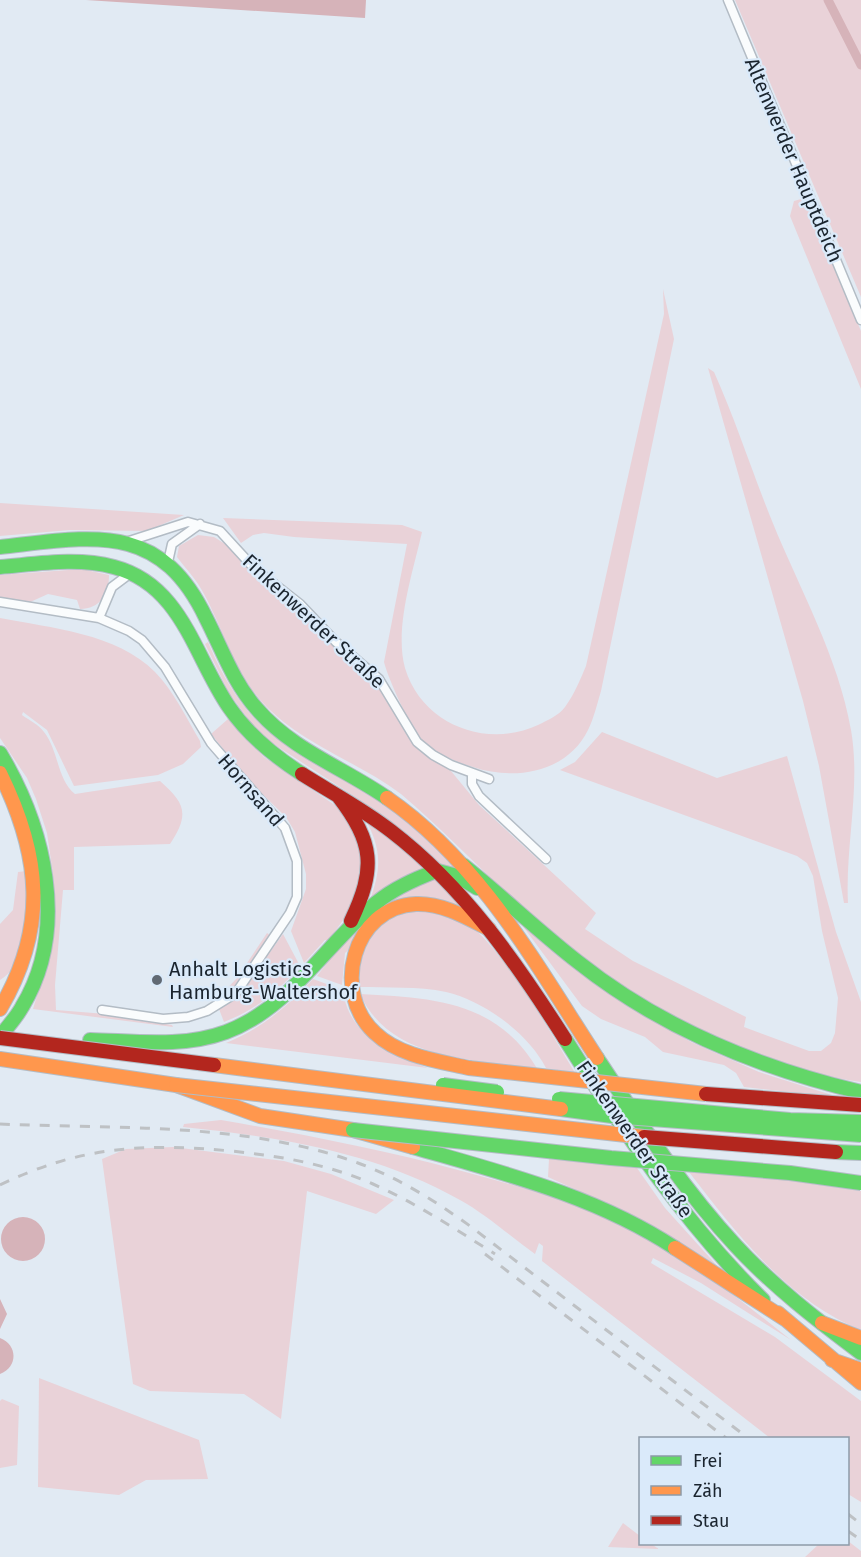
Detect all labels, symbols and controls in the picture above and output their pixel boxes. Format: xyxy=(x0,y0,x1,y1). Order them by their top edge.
street label: Altenwerder Hauptdeich xyxy=(740,54,848,266)
street label: Finkenwerder Straße xyxy=(238,549,390,693)
street label: Hornsand xyxy=(213,749,289,831)
place label: Anhalt Logistics Hamburg-Waltershof xyxy=(169,957,358,1004)
marker: Anhalt Logistics Hamburg-Waltershof xyxy=(150,973,164,987)
street label: Finkenwerder Straße xyxy=(572,1056,698,1222)
legend xyxy=(639,1437,849,1545)
text: Frei xyxy=(693,1450,723,1472)
text: Zäh xyxy=(693,1480,722,1502)
text: Stau xyxy=(693,1510,729,1532)

